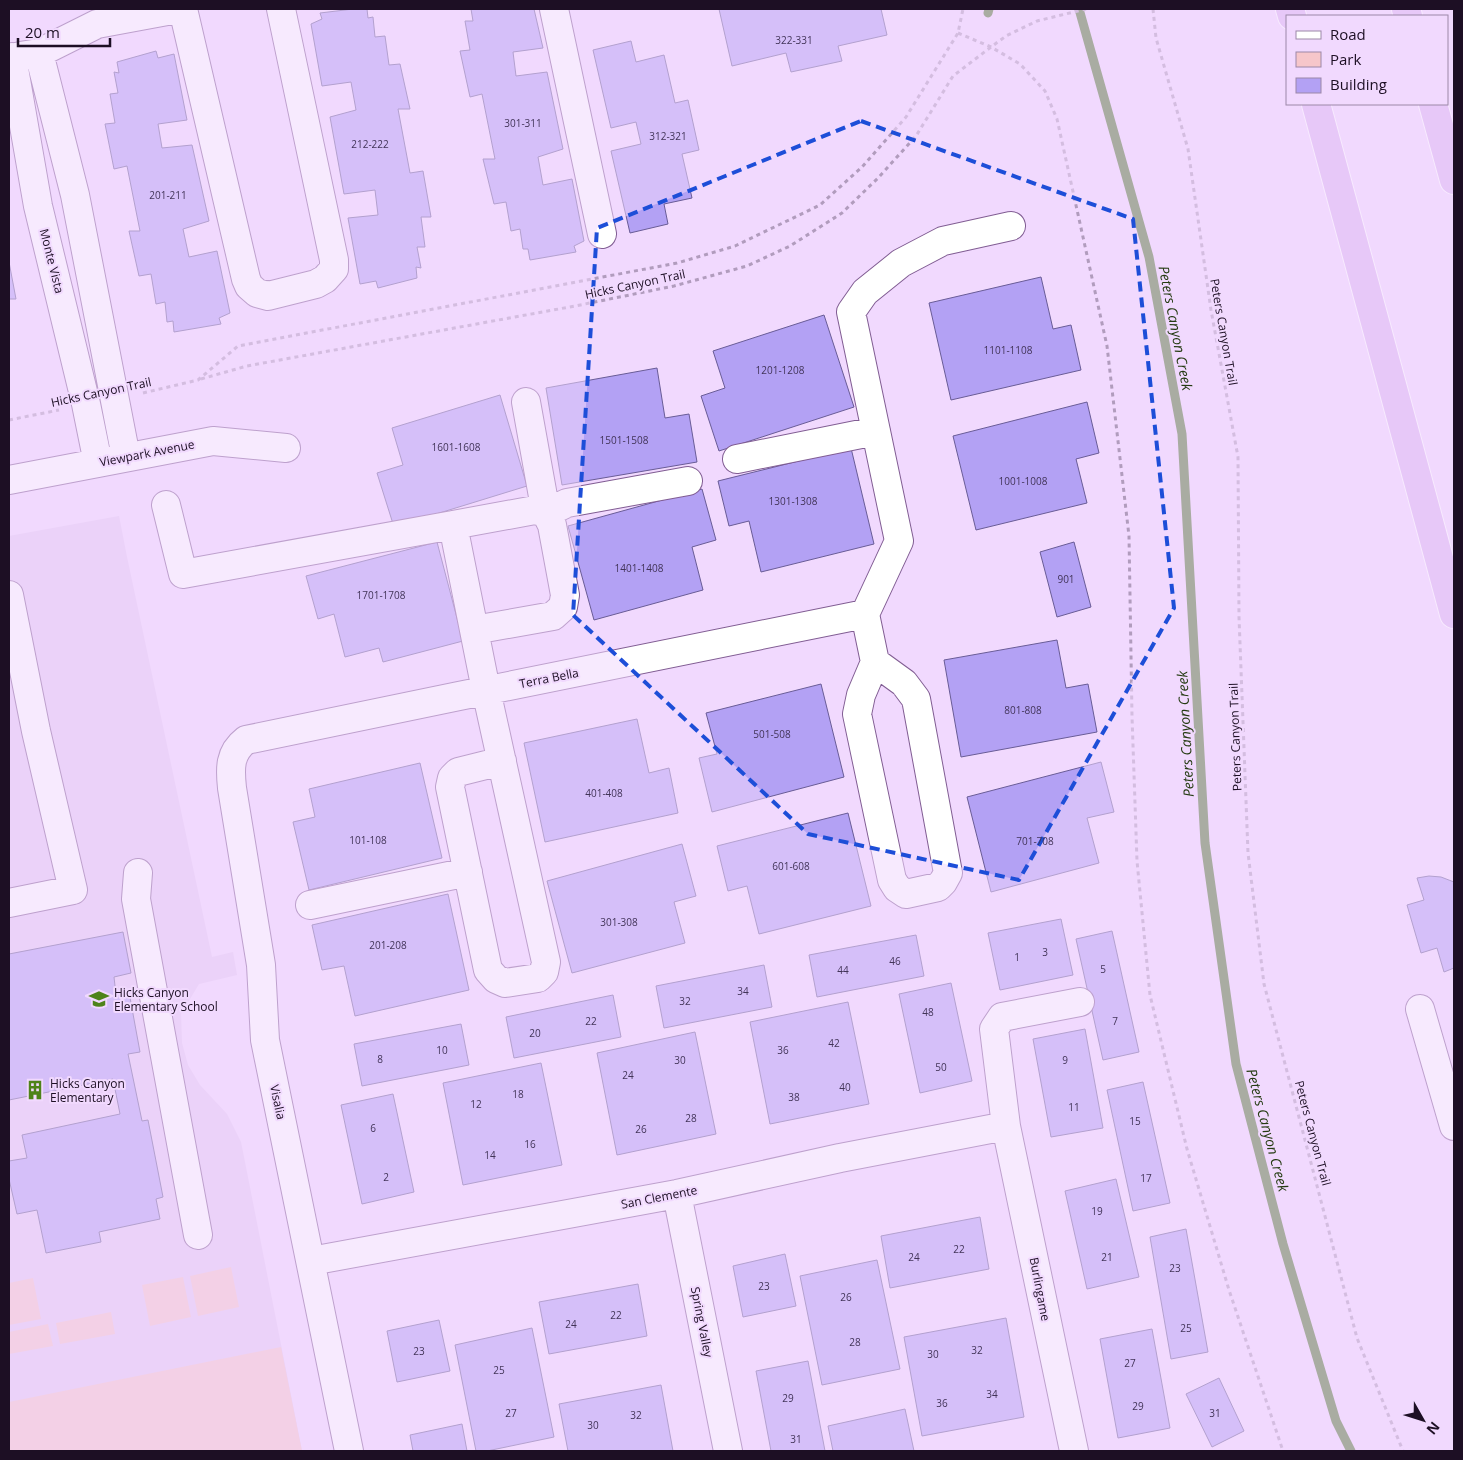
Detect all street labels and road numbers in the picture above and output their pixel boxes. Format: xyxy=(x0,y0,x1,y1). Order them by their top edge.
street label: Monte Vista xyxy=(36,227,68,295)
street label: Hicks Canyon Trail xyxy=(583,265,687,303)
street label: Peters Canyon Trail xyxy=(1206,277,1242,387)
street label: Hicks Canyon Trail xyxy=(49,373,153,411)
street label: Viewpark Avenue xyxy=(98,435,196,471)
street label: Terra Bella xyxy=(518,664,580,692)
street label: Peters Canyon Trail xyxy=(1225,683,1245,791)
street label: Peters Canyon Trail xyxy=(1291,1079,1335,1187)
street label: Visalia xyxy=(266,1083,290,1121)
street label: San Clemente xyxy=(619,1181,699,1213)
street label: Burlingame xyxy=(1026,1256,1055,1323)
street label: Spring Valley xyxy=(687,1285,717,1360)

